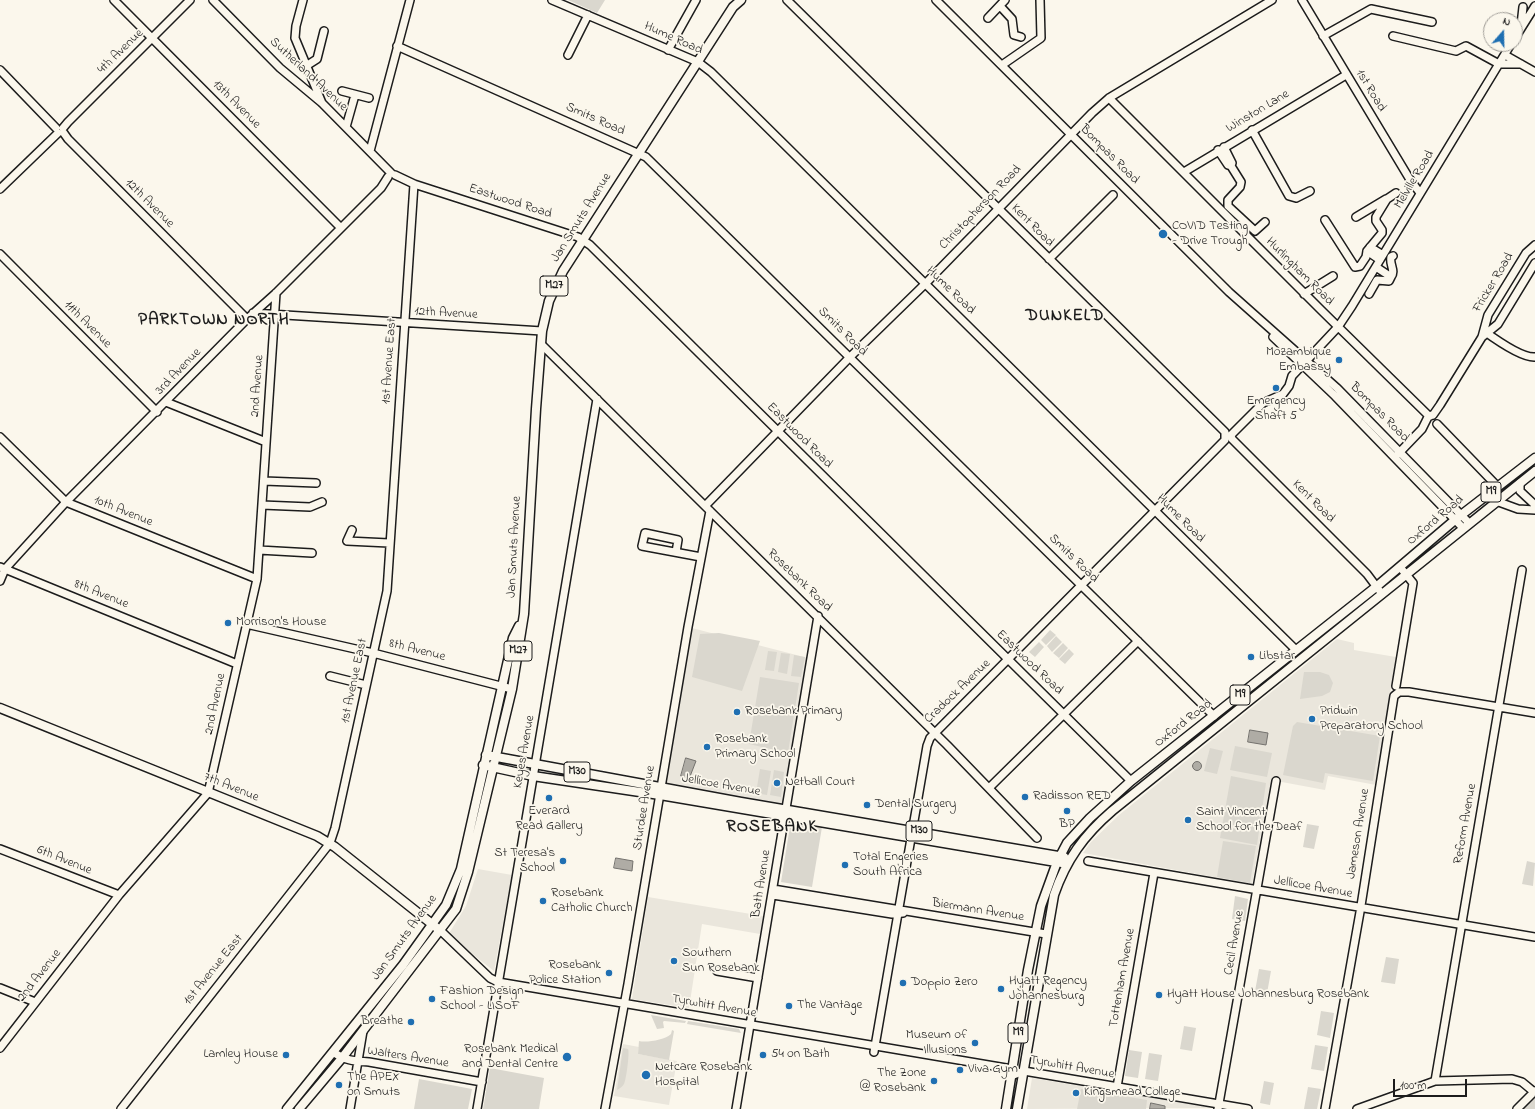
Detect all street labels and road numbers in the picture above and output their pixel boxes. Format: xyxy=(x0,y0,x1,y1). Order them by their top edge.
street label: Hume Road xyxy=(641,19,705,59)
street label: 4th Avenue xyxy=(95,26,147,78)
street label: Sutherland Avenue xyxy=(266,35,350,115)
street label: 1st Road xyxy=(1351,67,1389,115)
street label: 13th Avenue xyxy=(209,78,263,132)
street label: Winston Lane xyxy=(1224,87,1292,137)
street label: Smits Road xyxy=(563,100,627,140)
street label: Bompas Road xyxy=(1076,122,1142,188)
street label: Melville Road xyxy=(1392,148,1438,212)
street label: Christopherson Road xyxy=(937,162,1025,254)
street label: Jan Smuts Avenue xyxy=(548,171,616,265)
street label: 12th Avenue xyxy=(121,176,177,232)
street label: Eastwood Road xyxy=(466,181,554,223)
street label: Kent Road xyxy=(1007,201,1057,251)
street label: Hurlingham Road xyxy=(1262,235,1336,309)
street label: Fricker Road xyxy=(1470,250,1518,316)
street label: Hume Road xyxy=(922,264,978,318)
road number: M27 xyxy=(540,276,568,296)
street label: 11th Avenue xyxy=(60,298,114,352)
street label: Smits Road xyxy=(814,304,870,360)
street label: 12th Avenue xyxy=(414,305,478,323)
street label: 1st Avenue East xyxy=(379,317,401,405)
street label: 3rd Avenue xyxy=(153,345,205,399)
street label: 2nd Avenue xyxy=(248,354,268,418)
street label: Bompas Road xyxy=(1346,380,1412,446)
street label: Eastwood Road xyxy=(763,400,835,472)
street label: Kent Road xyxy=(1288,477,1338,527)
road number: M9 xyxy=(1481,482,1501,502)
street label: Hume Road xyxy=(1152,491,1208,547)
street label: 10th Avenue xyxy=(91,493,155,531)
street label: Oxford Road xyxy=(1404,493,1468,549)
street label: Jan Smuts Avenue xyxy=(505,496,525,598)
street label: Smits Road xyxy=(1045,531,1101,587)
street label: Rosebank Road xyxy=(763,546,835,616)
street label: 8th Avenue xyxy=(71,577,131,613)
street label: Eastwood Road xyxy=(992,627,1066,699)
street label: 8th Avenue xyxy=(387,636,447,666)
street label: 1st Avenue East xyxy=(338,637,372,725)
road number: M27 xyxy=(504,641,532,661)
street label: Cradock Avenue xyxy=(922,657,994,727)
street label: 2nd Avenue xyxy=(202,672,230,736)
road number: M9 xyxy=(1230,685,1250,705)
street label: Oxford Road xyxy=(1152,697,1216,751)
street label: Keyes Avenue xyxy=(511,714,539,790)
road number: M30 xyxy=(564,762,590,782)
street label: Sturdee Avenue xyxy=(631,765,659,851)
street label: 7th Avenue xyxy=(201,770,261,806)
street label: Jellicoe Avenue xyxy=(681,771,761,801)
street label: Reform Avenue xyxy=(1451,783,1481,865)
street label: Jameson Avenue xyxy=(1344,788,1374,880)
road number: M30 xyxy=(906,821,932,841)
street label: 6th Avenue xyxy=(34,843,94,879)
street label: Bath Avenue xyxy=(749,849,775,919)
street label: Jellicoe Avenue xyxy=(1273,873,1353,903)
street label: Jan Smuts Avenue xyxy=(369,892,441,984)
street label: Biermann Avenue xyxy=(931,896,1025,926)
street label: Cecil Avenue xyxy=(1222,909,1248,977)
street label: Tottenham Avenue xyxy=(1107,927,1139,1029)
street label: 1st Avenue East xyxy=(181,932,247,1008)
street label: 2nd Avenue xyxy=(15,947,65,1005)
street label: Tyrwhitt Avenue xyxy=(671,992,757,1022)
road number: M9 xyxy=(1008,1023,1028,1043)
street label: Walters Avenue xyxy=(366,1044,450,1072)
street label: Tyrwhitt Avenue xyxy=(1029,1053,1115,1083)

